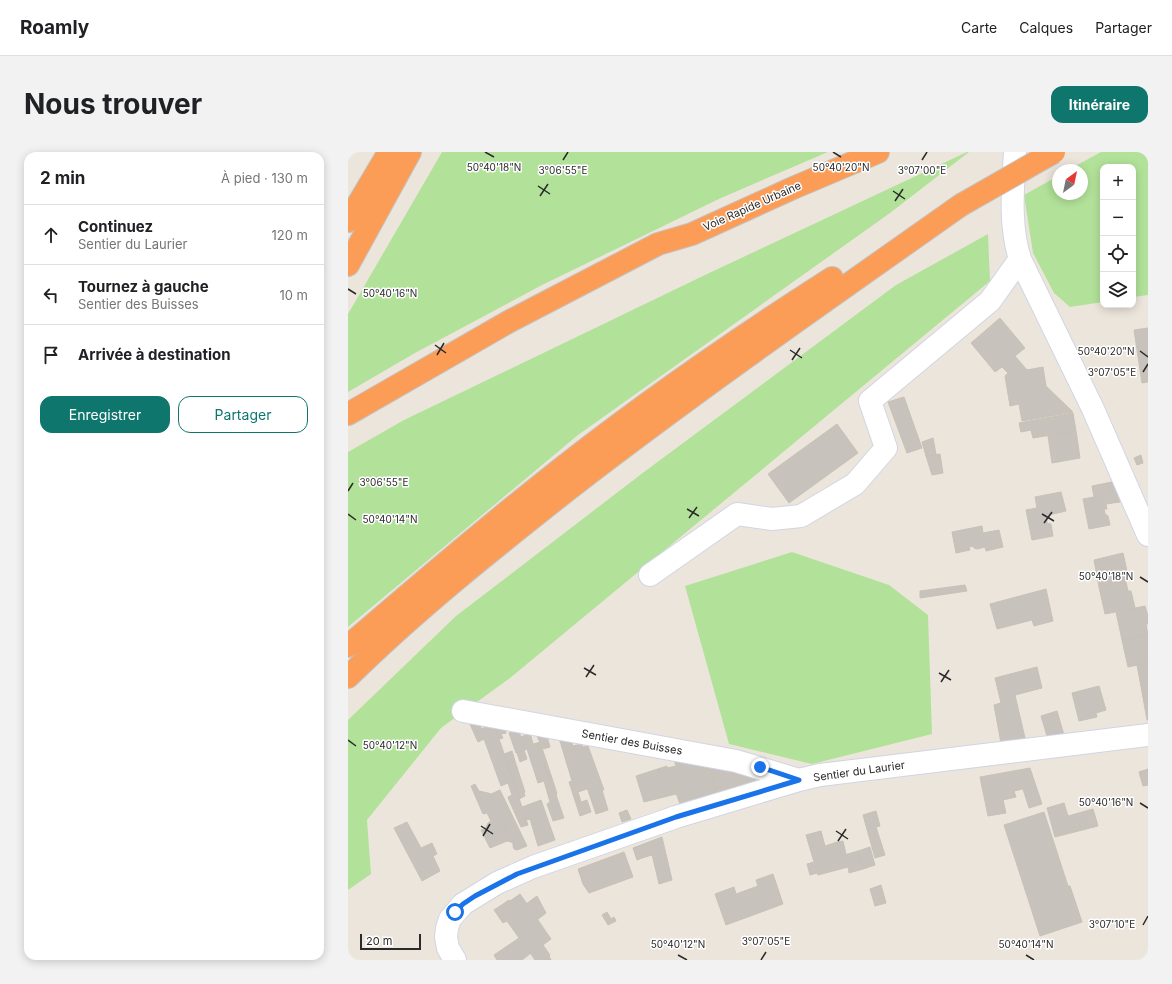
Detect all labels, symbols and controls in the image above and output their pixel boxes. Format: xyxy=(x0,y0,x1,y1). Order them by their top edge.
text: Roamly xyxy=(20,16,89,39)
text: Carte xyxy=(961,19,997,36)
text: Calques xyxy=(1019,19,1073,36)
text: Partager xyxy=(1095,19,1152,36)
button: Itinéraire xyxy=(1051,86,1148,123)
text: Nous trouver xyxy=(24,87,202,121)
text: 50°40'18"N xyxy=(467,161,521,173)
text: 50°40'20"N xyxy=(813,161,869,173)
text: 3°06'55"E xyxy=(539,164,587,176)
text: 3°07'00"E xyxy=(898,164,946,176)
north arrow xyxy=(1052,164,1088,200)
map controls xyxy=(1100,164,1136,308)
button: + xyxy=(1100,164,1136,200)
text: 2 min xyxy=(40,168,85,188)
text: À pied · 130 m xyxy=(221,170,308,186)
street label: Voie Rapide Urbaine xyxy=(701,178,803,234)
button: − xyxy=(1100,200,1136,236)
text: Continuez xyxy=(78,217,153,236)
icon: ahead xyxy=(40,224,62,246)
text: 120 m xyxy=(272,227,308,243)
text: Sentier du Laurier xyxy=(78,236,188,252)
button: locate xyxy=(1100,236,1136,272)
button: layers xyxy=(1100,272,1136,308)
text: Tournez à gauche xyxy=(78,277,209,296)
icon: left xyxy=(40,284,62,306)
text: 10 m xyxy=(279,287,308,303)
text: 50°40'16"N xyxy=(363,287,417,299)
text: Sentier des Buisses xyxy=(78,296,199,312)
icon: arrive xyxy=(40,344,62,366)
text: Arrivée à destination xyxy=(78,345,231,364)
text: 50°40'20"N xyxy=(1078,345,1134,357)
text: 3°07'05"E xyxy=(1088,366,1136,378)
button: Enregistrer xyxy=(40,396,170,433)
button: Partager xyxy=(178,396,308,433)
text: 3°06'55"E xyxy=(360,476,408,488)
text: 50°40'14"N xyxy=(363,513,417,525)
text: 50°40'18"N xyxy=(1079,570,1133,582)
street label: Sentier des Buisses xyxy=(580,726,684,758)
text: 50°40'12"N xyxy=(363,739,417,751)
route end xyxy=(751,758,769,776)
street label: Sentier du Laurier xyxy=(812,758,906,784)
text: 50°40'16"N xyxy=(1079,796,1133,808)
route start xyxy=(446,903,464,921)
text: 3°07'10"E xyxy=(1089,918,1135,930)
scale bar xyxy=(360,932,421,951)
text: 20 m xyxy=(366,934,392,948)
text: 3°07'05"E xyxy=(742,935,790,947)
text: 50°40'12"N xyxy=(651,938,705,950)
text: 50°40'14"N xyxy=(999,938,1053,950)

